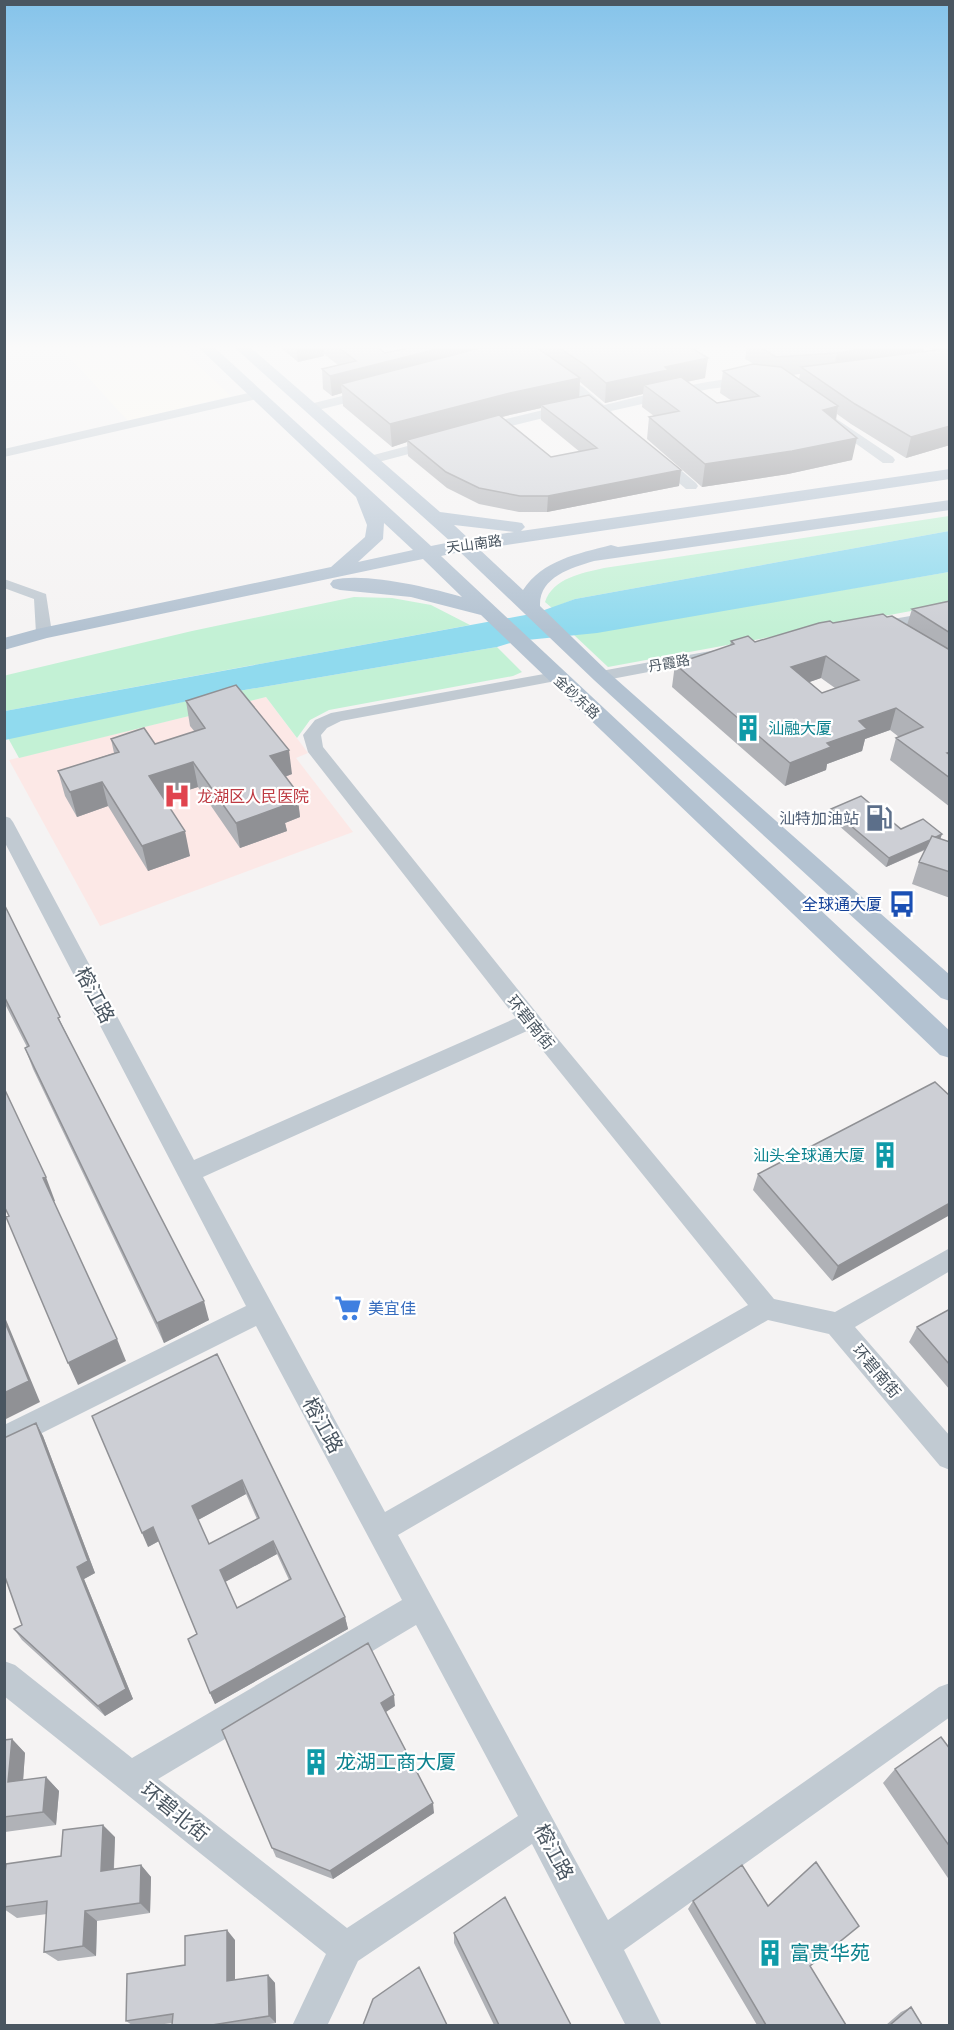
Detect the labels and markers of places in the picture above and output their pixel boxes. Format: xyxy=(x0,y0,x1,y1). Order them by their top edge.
building icon: 汕融大厦 xyxy=(733,713,763,743)
place label: 汕融大厦 xyxy=(768,719,832,739)
hospital icon: 龙湖区人民医院 xyxy=(162,781,192,811)
place label: 龙湖区人民医院 xyxy=(197,787,309,807)
fuel station icon: 汕特加油站 xyxy=(864,803,894,833)
place label: 汕特加油站 xyxy=(779,809,859,829)
bus stop icon: 全球通大厦 xyxy=(887,889,917,919)
place label: 全球通大厦 xyxy=(802,895,882,915)
building icon: 汕头全球通大厦 xyxy=(870,1140,900,1170)
place label: 汕头全球通大厦 xyxy=(753,1146,865,1166)
supermarket icon: 美宜佳 xyxy=(333,1293,363,1323)
place label: 美宜佳 xyxy=(368,1299,416,1319)
building icon: 龙湖工商大厦 xyxy=(301,1747,331,1777)
place label: 龙湖工商大厦 xyxy=(336,1750,456,1775)
building icon: 富贵华苑 xyxy=(755,1938,785,1968)
place label: 富贵华苑 xyxy=(790,1941,870,1966)

